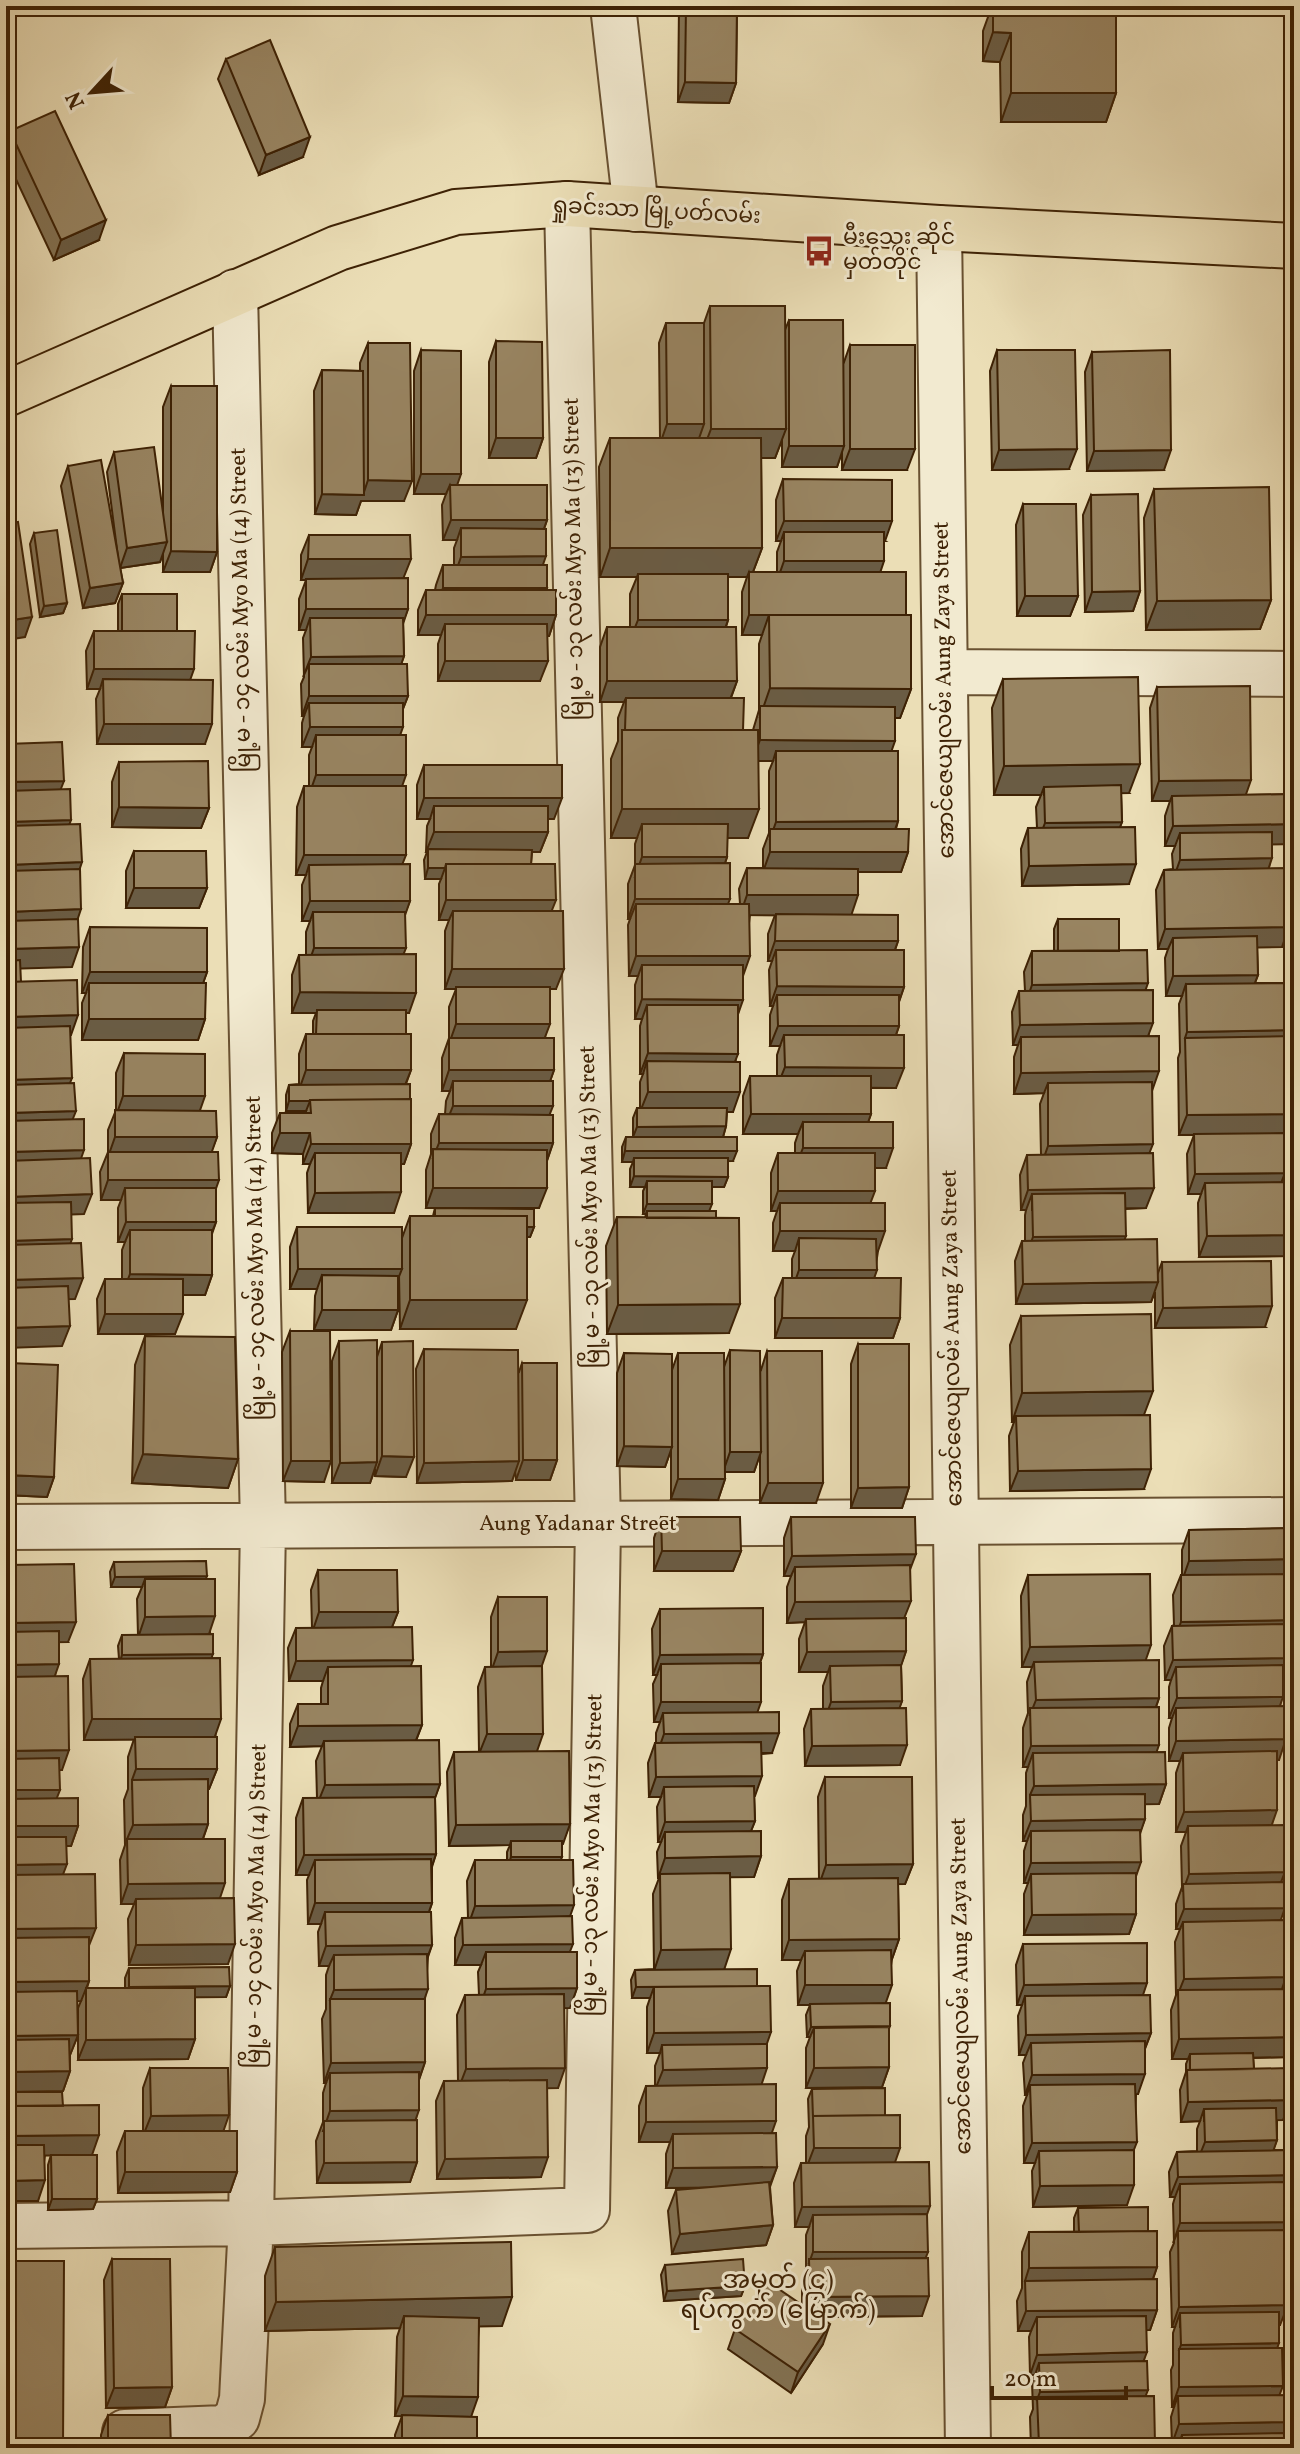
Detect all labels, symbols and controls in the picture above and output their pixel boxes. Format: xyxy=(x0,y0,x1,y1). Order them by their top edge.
north arrow xyxy=(52,52,132,132)
text: N xyxy=(59,86,94,114)
street label: ရှုခင်းသာ မြို့ပတ်လမ်း xyxy=(550,189,762,233)
place label: မီးသွေး ဆိုင် မှတ်တိုင် xyxy=(843,221,955,279)
bus stop icon: မီးသွေး ဆိုင် မှတ်တိုင် xyxy=(802,234,836,268)
street label: မြို့မ - ၁၃ လမ်း Myo Ma (13) Street xyxy=(555,397,593,721)
street label: မြို့မ - ၁၄ လမ်း Myo Ma (14) Street xyxy=(222,447,260,773)
street label: အောင်ဇေယျလမ်း Aung Zaya Street xyxy=(925,521,964,859)
street label: မြို့မ - ၁၃ လမ်း Myo Ma (13) Street xyxy=(571,1045,609,1369)
street label: မြို့မ - ၁၄ လမ်း Myo Ma (14) Street xyxy=(237,1095,275,1421)
street label: အောင်ဇေယျလမ်း Aung Zaya Street xyxy=(933,1169,972,1507)
street label: Aung Yadanar Street xyxy=(479,1509,677,1540)
street label: မြို့မ - ၁၃ လမ်း Myo Ma (13) Street xyxy=(573,1693,611,2017)
street label: မြို့မ - ၁၄ လမ်း Myo Ma (14) Street xyxy=(237,1743,275,2069)
street label: အောင်ဇေယျလမ်း Aung Zaya Street xyxy=(942,1817,981,2155)
district label: အမှတ် (၄) ရပ်ကွက် (မြောက်) xyxy=(681,2262,875,2330)
scale bar xyxy=(992,2350,1126,2400)
text: 20 m xyxy=(1004,2363,1057,2397)

